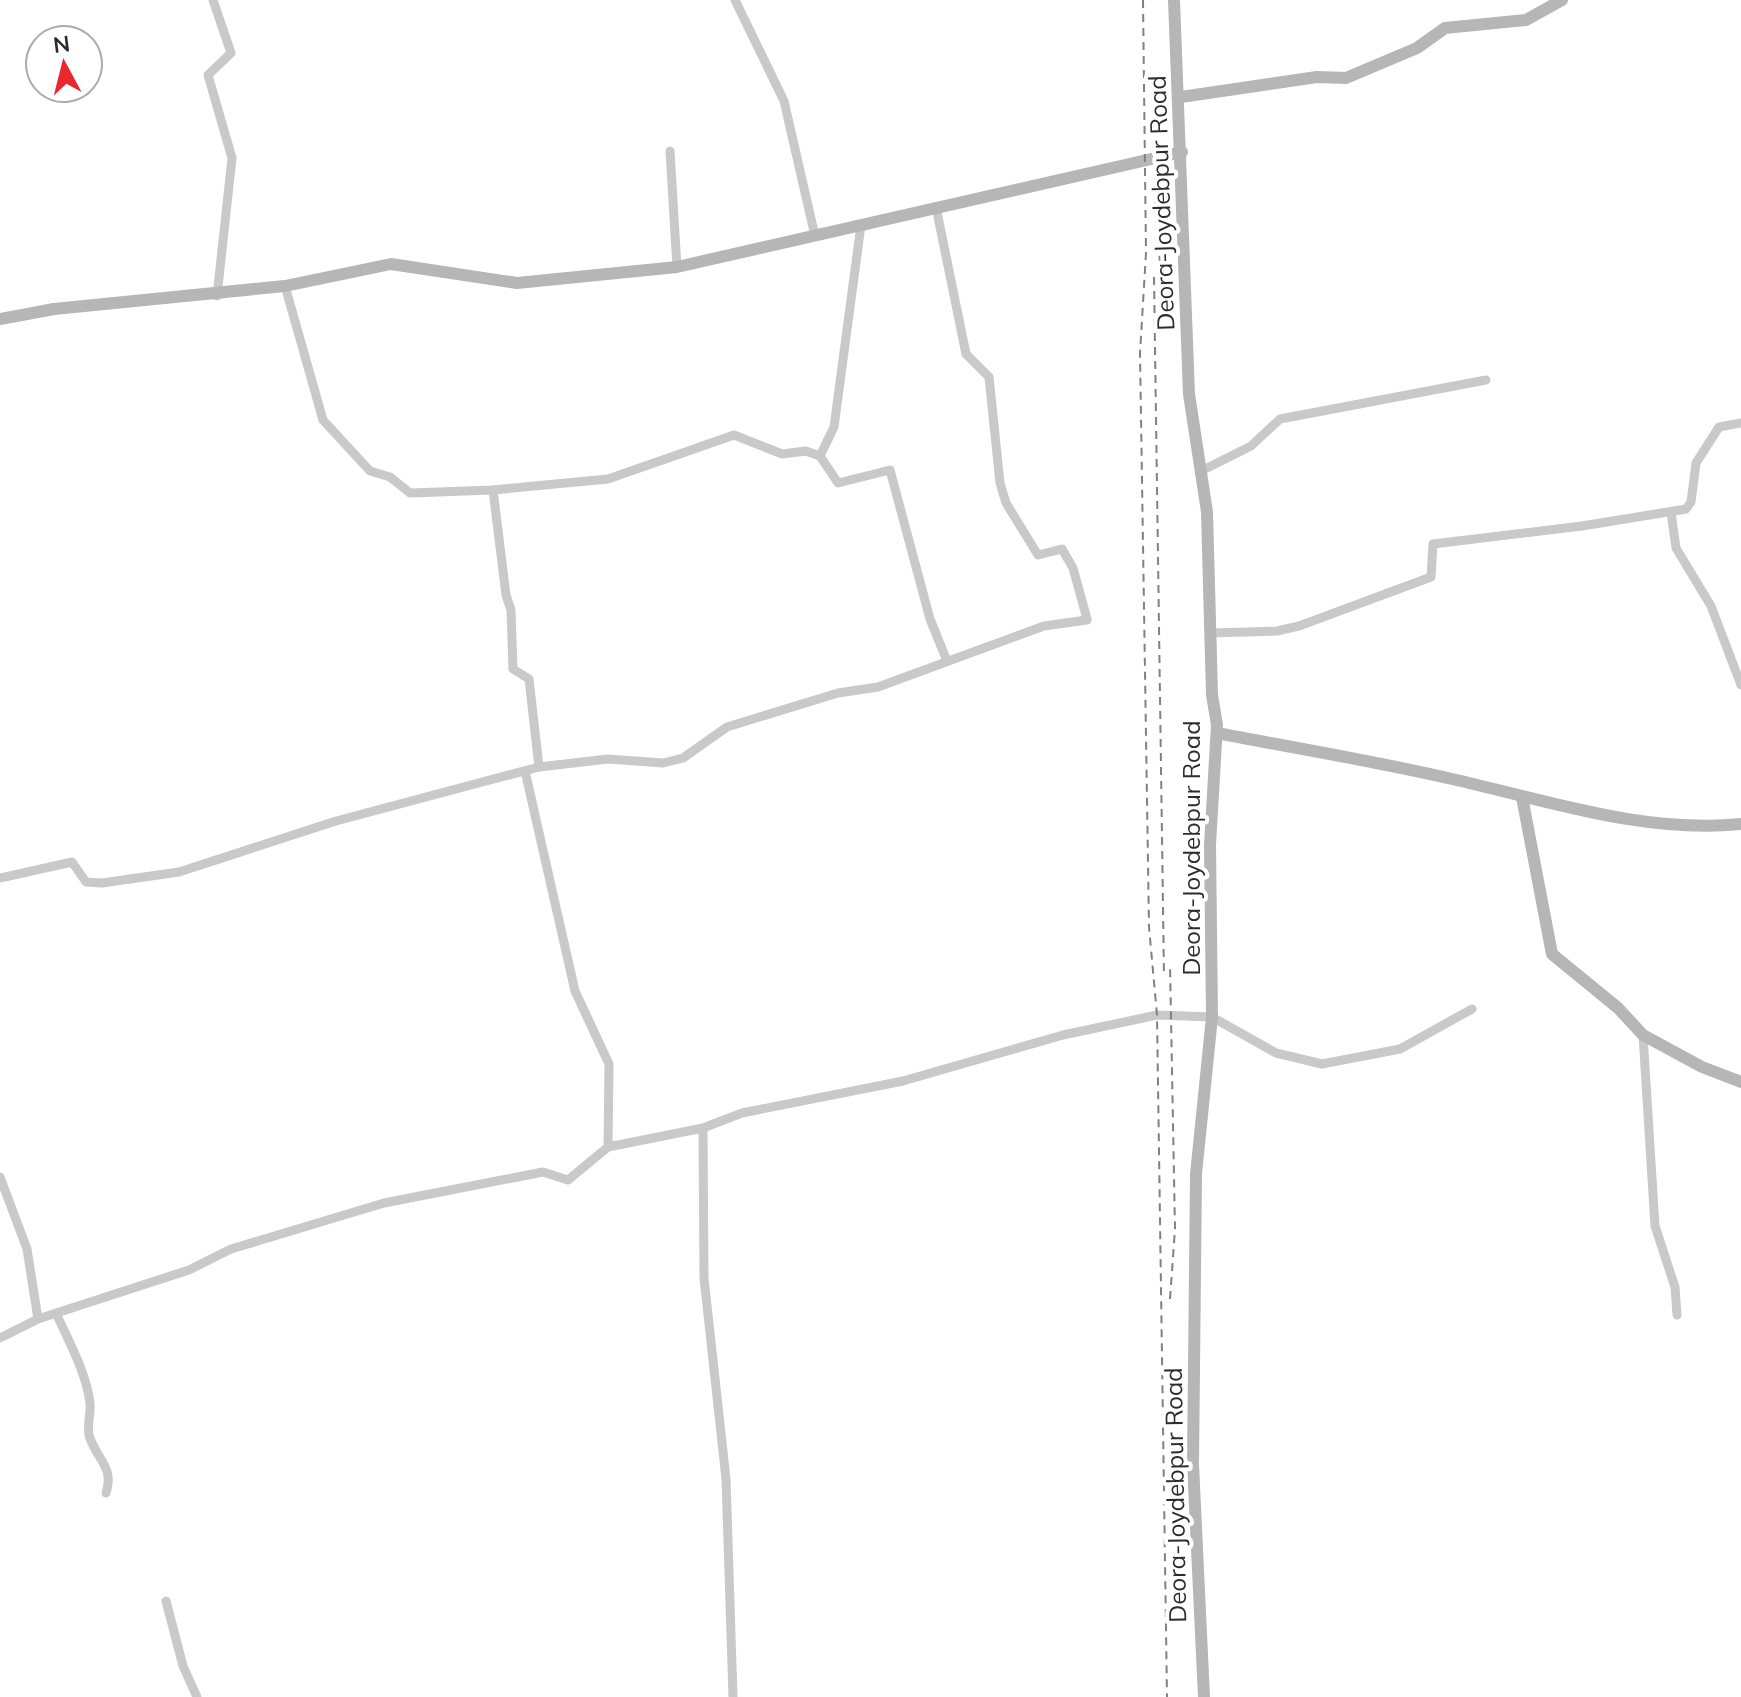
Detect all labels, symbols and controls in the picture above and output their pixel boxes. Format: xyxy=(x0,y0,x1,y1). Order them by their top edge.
north arrow xyxy=(24,24,104,104)
text: N xyxy=(52,29,72,59)
street label: Deora-Joydebpur Road xyxy=(1142,75,1180,331)
street label: Deora-Joydebpur Road xyxy=(1176,720,1206,976)
street label: Deora-Joydebpur Road xyxy=(1158,1367,1192,1623)

